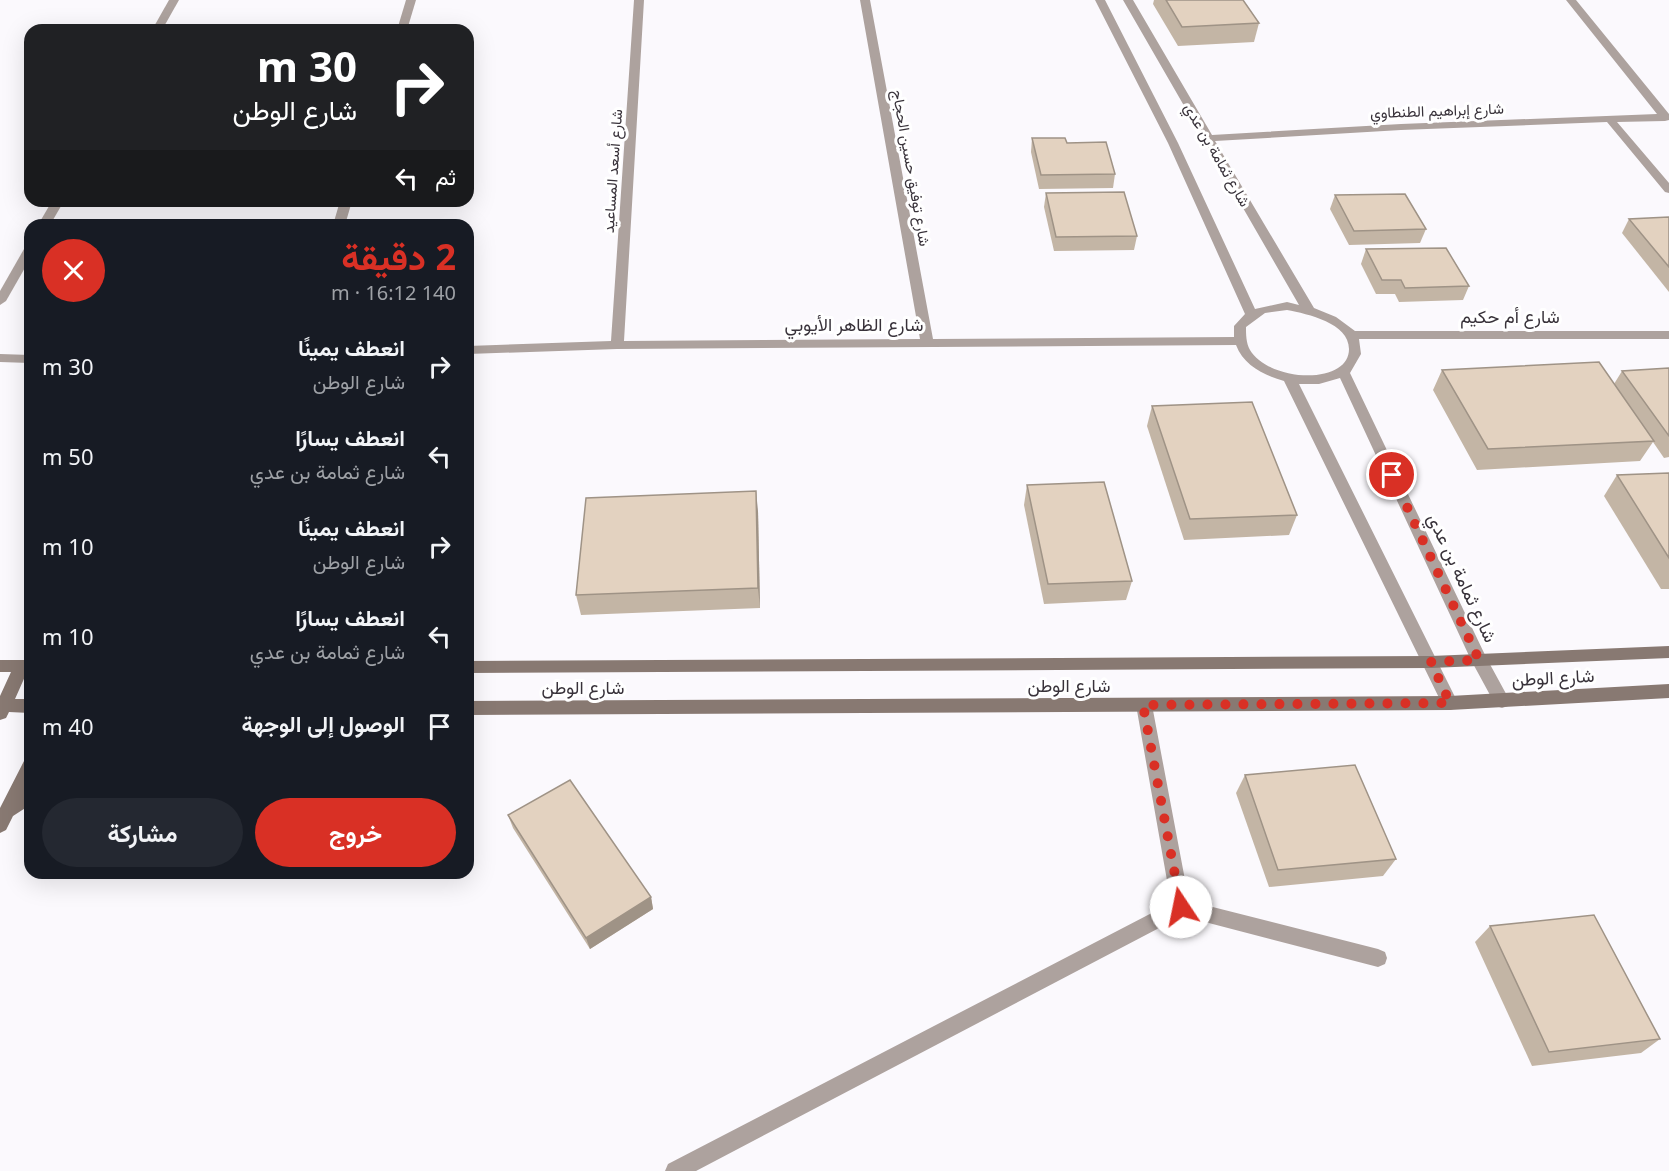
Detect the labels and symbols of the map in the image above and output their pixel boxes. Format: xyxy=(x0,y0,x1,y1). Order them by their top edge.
street label: شارع توفيق حسين الحجاج xyxy=(886,88,936,248)
street label: شارع إبراهيم الطنطاوي xyxy=(1370,98,1504,126)
street label: شارع ثمامة بن عدي xyxy=(1177,99,1256,212)
street label: شارع أسعد المساعيد xyxy=(598,108,628,234)
street label: شارع أم حكيم xyxy=(1460,304,1560,329)
street label: شارع الظاهر الأيوبي xyxy=(785,312,923,340)
pin xyxy=(1366,449,1417,500)
street label: شارع ثمامة بن عدي xyxy=(1419,509,1503,648)
street label: شارع الوطن xyxy=(1511,663,1595,692)
street label: شارع الوطن xyxy=(1028,673,1110,698)
street label: شارع الوطن xyxy=(542,675,624,700)
position arrow xyxy=(1149,875,1213,939)

